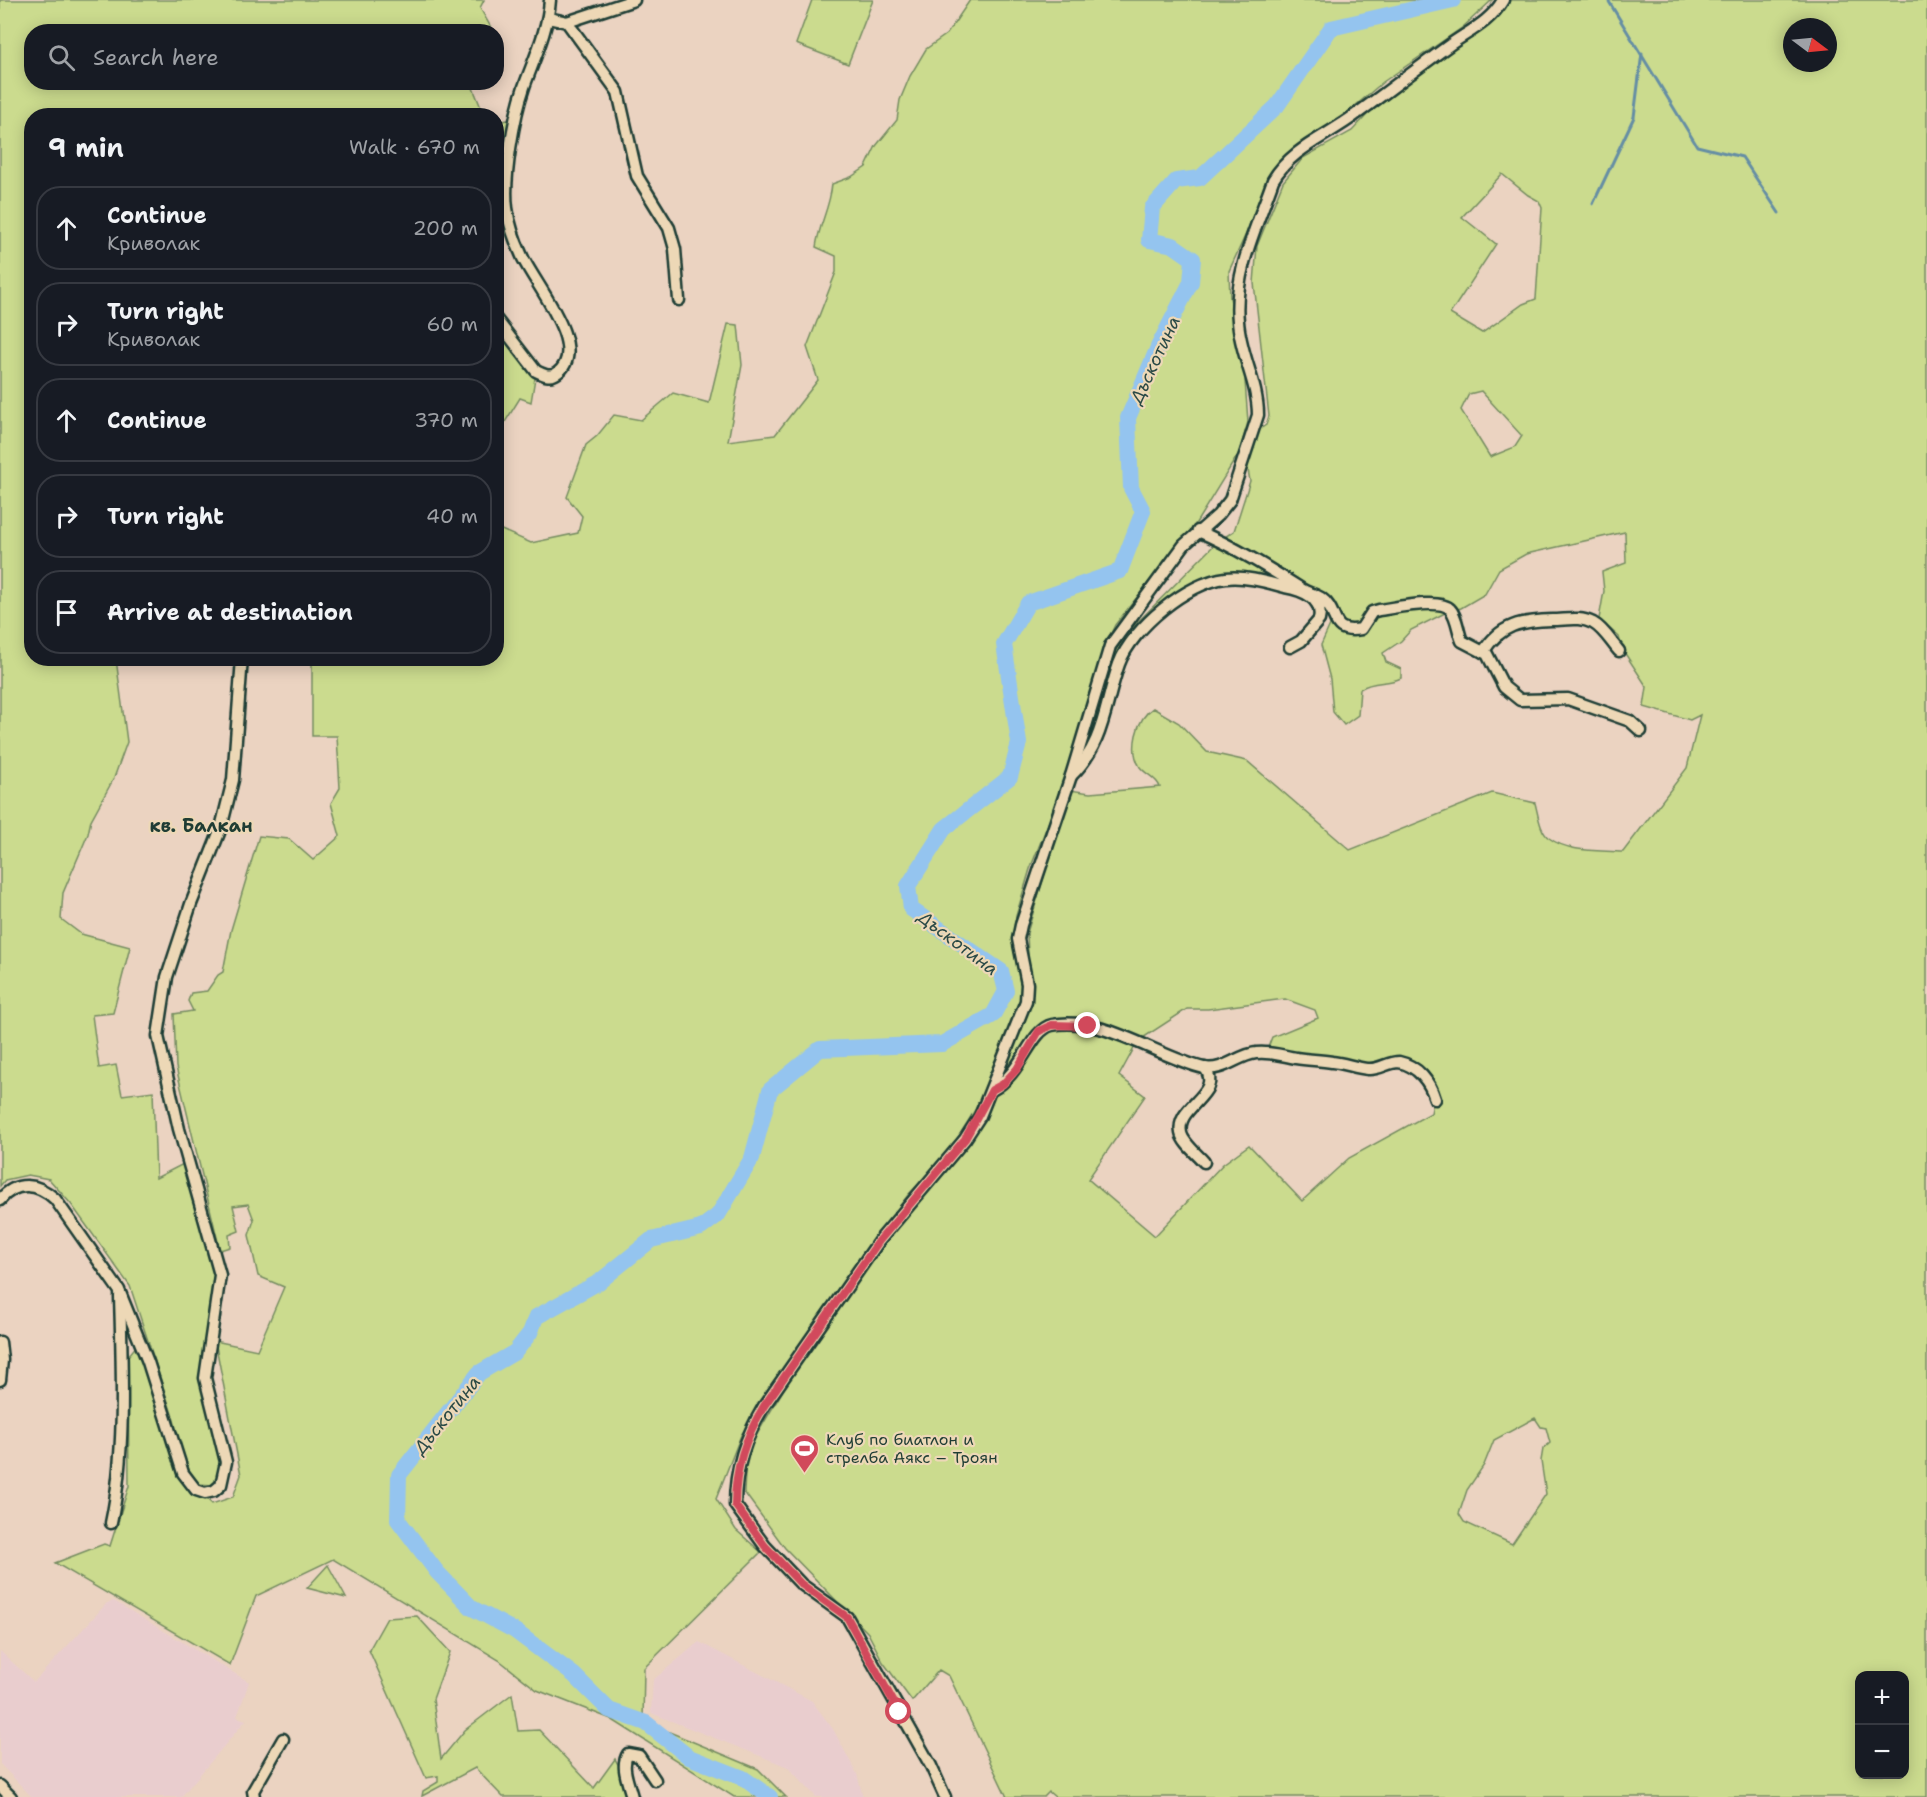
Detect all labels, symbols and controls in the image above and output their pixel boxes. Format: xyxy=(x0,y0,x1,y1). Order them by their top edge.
north arrow xyxy=(1783,18,1837,72)
search box xyxy=(24,24,504,90)
icon: search xyxy=(45,41,78,74)
text: Search here xyxy=(93,43,219,72)
text: 9 min xyxy=(48,130,124,165)
text: Walk · 670 m xyxy=(349,134,480,160)
text: Continue xyxy=(107,201,207,230)
icon: ahead xyxy=(50,212,83,245)
text: 200 m xyxy=(413,215,478,241)
text: Криволак xyxy=(107,230,200,256)
text: Turn right xyxy=(107,297,224,326)
icon: right xyxy=(50,308,83,341)
text: 60 m xyxy=(426,311,478,337)
water label: Дъскотина xyxy=(1124,312,1186,409)
text: Криволак xyxy=(107,326,200,352)
icon: ahead xyxy=(50,404,83,437)
text: Continue xyxy=(107,406,207,435)
text: 370 m xyxy=(414,407,478,433)
icon: right xyxy=(50,500,83,533)
text: Turn right xyxy=(107,502,224,531)
text: 40 m xyxy=(426,503,478,529)
icon: arrive xyxy=(50,596,83,629)
text: Arrive at destination xyxy=(107,598,353,627)
district label: кв. Балкан xyxy=(149,814,253,838)
water label: Дъскотина xyxy=(912,904,1003,981)
route end xyxy=(1074,1012,1100,1038)
water label: Дъскотина xyxy=(407,1371,486,1460)
place label: Клуб по биатлон и стрелба Аякс – Троян xyxy=(826,1429,998,1468)
sports icon: Клуб по биатлон и стрелба Аякс – Троян xyxy=(789,1432,821,1474)
map controls xyxy=(1855,1671,1909,1779)
button: + xyxy=(1855,1671,1909,1725)
route start xyxy=(885,1698,911,1724)
button: − xyxy=(1855,1725,1909,1779)

